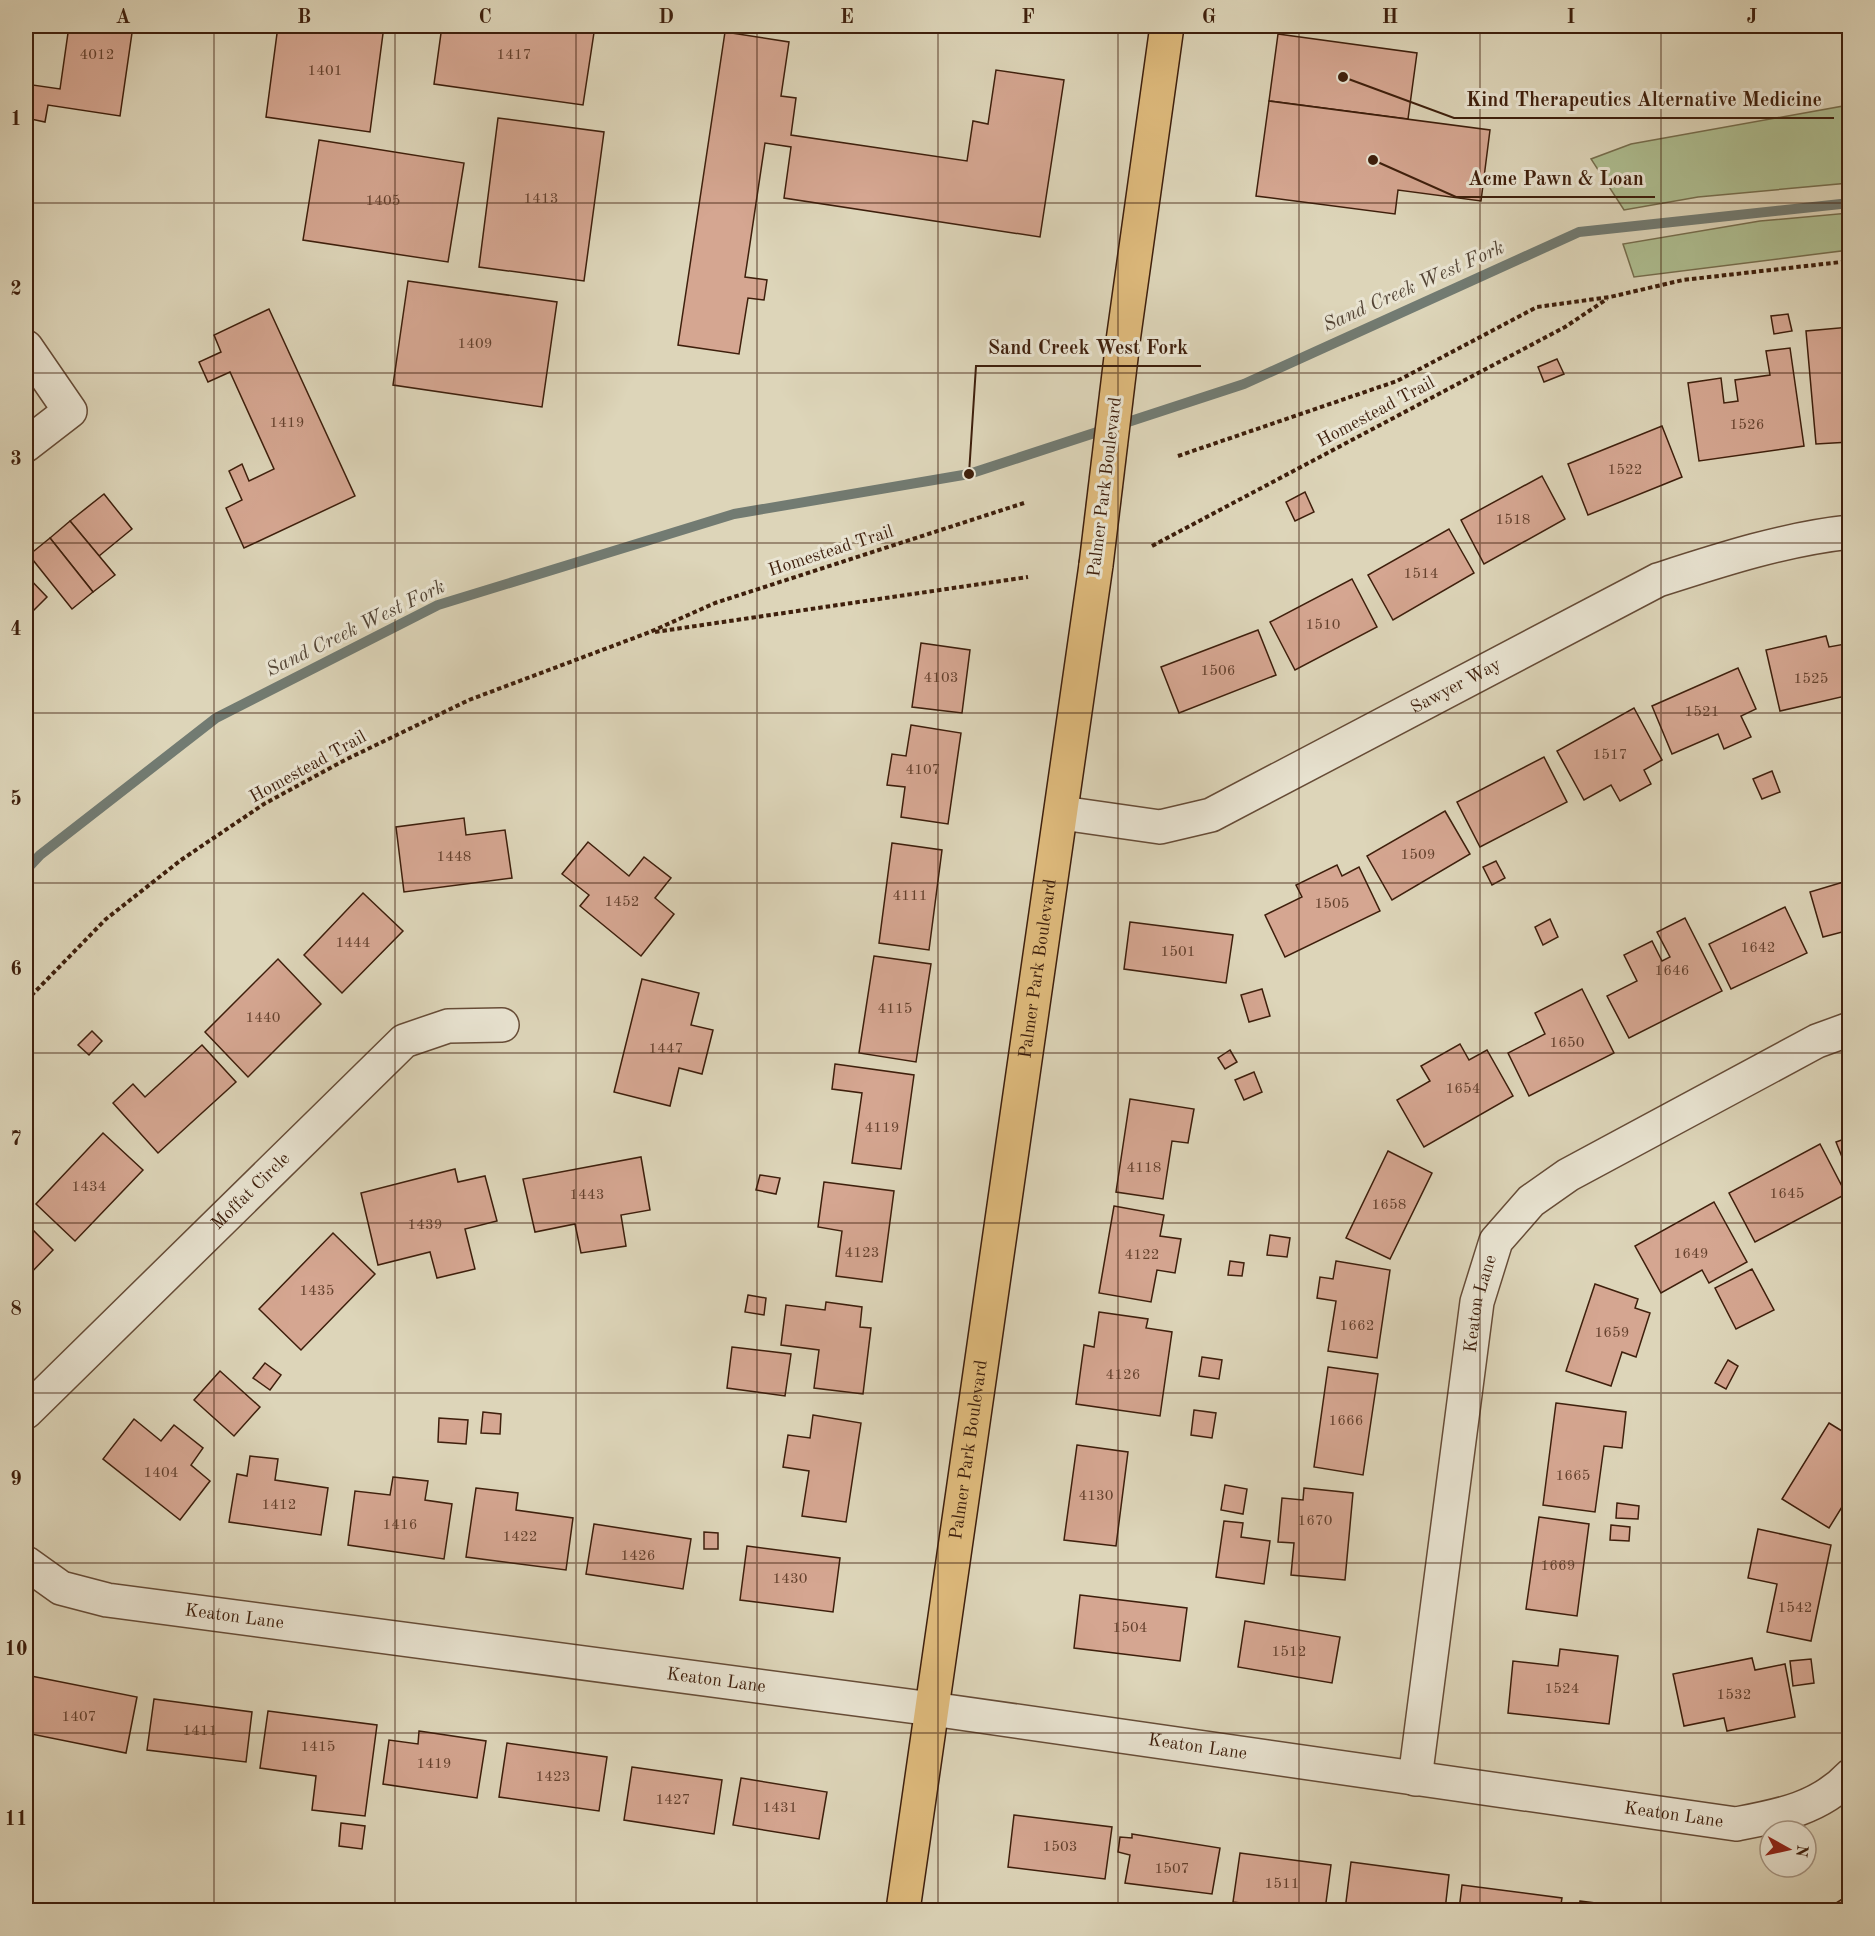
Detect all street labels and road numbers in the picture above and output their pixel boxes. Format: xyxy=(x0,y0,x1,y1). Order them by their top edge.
street label: Homestead Trail xyxy=(1314,373,1438,451)
street label: Palmer Park Boulevard xyxy=(1085,396,1125,578)
street label: Homestead Trail xyxy=(766,522,896,580)
street label: Sawyer Way xyxy=(1408,655,1504,717)
street label: Homestead Trail xyxy=(247,727,369,806)
street label: Palmer Park Boulevard xyxy=(1016,878,1060,1060)
street label: Moffat Circle xyxy=(208,1149,293,1233)
street label: Keaton Lane xyxy=(1462,1253,1500,1354)
street label: Palmer Park Boulevard xyxy=(947,1359,991,1541)
street label: Keaton Lane xyxy=(184,1601,285,1632)
street label: Keaton Lane xyxy=(666,1665,767,1696)
street label: Keaton Lane xyxy=(1147,1731,1248,1763)
street label: Keaton Lane xyxy=(1623,1799,1724,1831)

